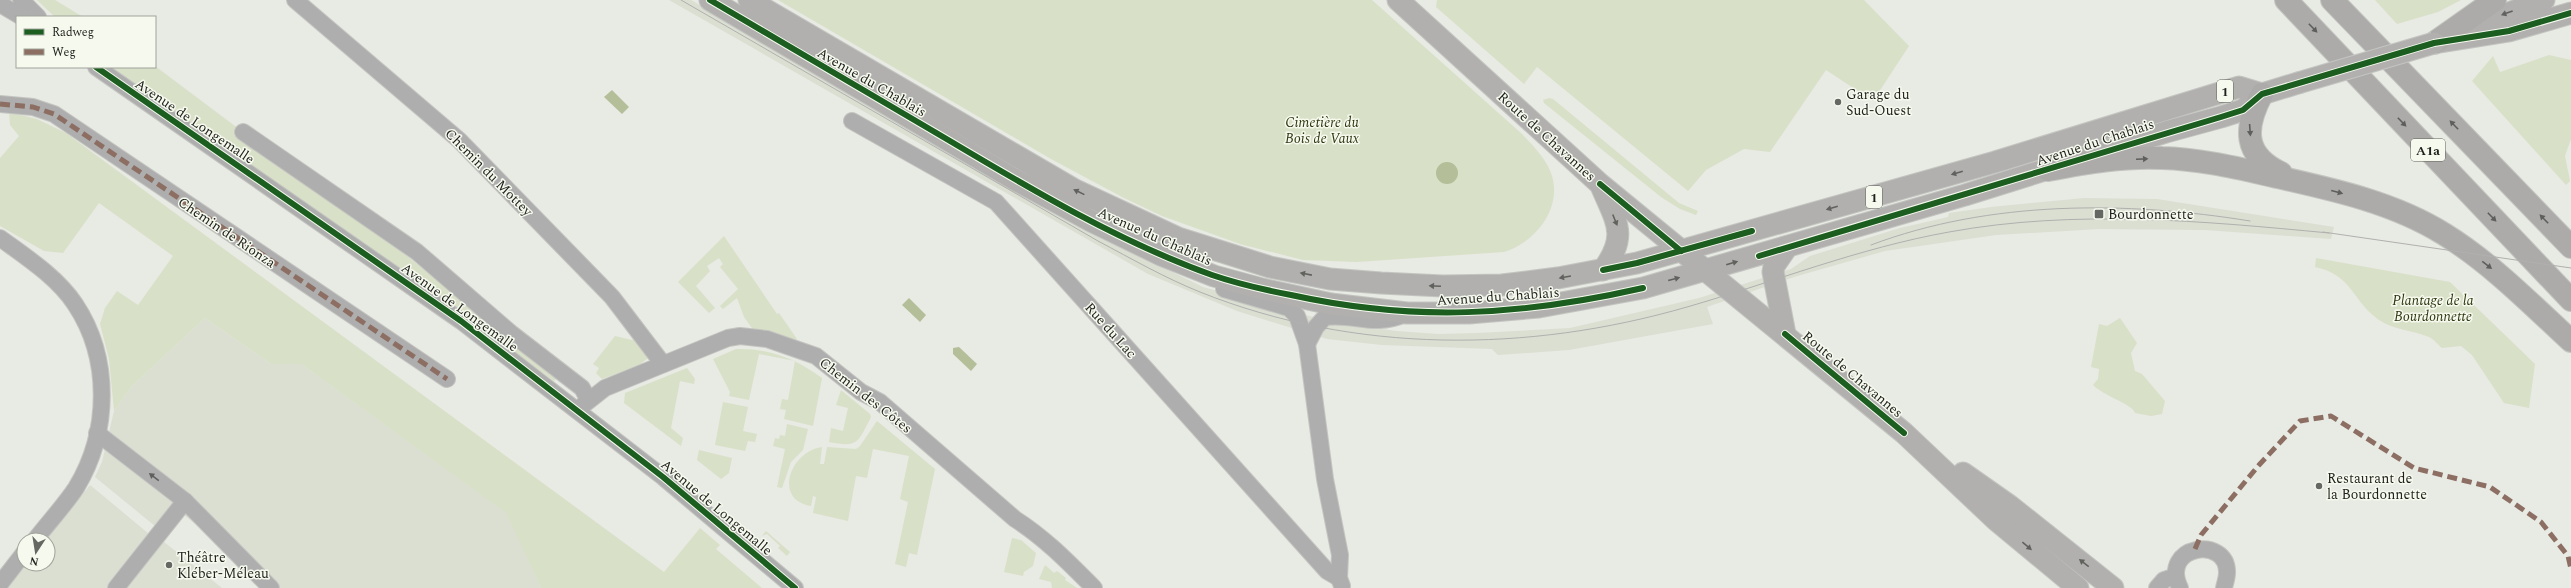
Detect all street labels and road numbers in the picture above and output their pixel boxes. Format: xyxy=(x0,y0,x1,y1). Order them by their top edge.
street label: Avenue du Chablais xyxy=(813,43,930,122)
street label: Avenue de Longemalle xyxy=(131,73,259,169)
road number: 1 xyxy=(2217,80,2233,102)
street label: Route de Chavannes xyxy=(1493,86,1600,186)
street label: Avenue du Chablais xyxy=(2033,113,2157,171)
street label: Chemin du Mottey xyxy=(440,124,538,222)
road number: A1a xyxy=(2411,139,2445,161)
road number: 1 xyxy=(1866,186,1882,208)
street label: Chemin de Rionza xyxy=(174,192,280,273)
street label: Avenue du Chablais xyxy=(1094,202,1215,271)
street label: Avenue de Longemalle xyxy=(397,258,523,357)
street label: Avenue du Chablais xyxy=(1436,282,1560,311)
street label: Rue du Lac xyxy=(1080,298,1142,363)
street label: Route de Chavannes xyxy=(1798,326,1908,423)
street label: Chemin des Côtes xyxy=(815,352,917,438)
street label: Avenue de Longemalle xyxy=(656,454,777,561)

